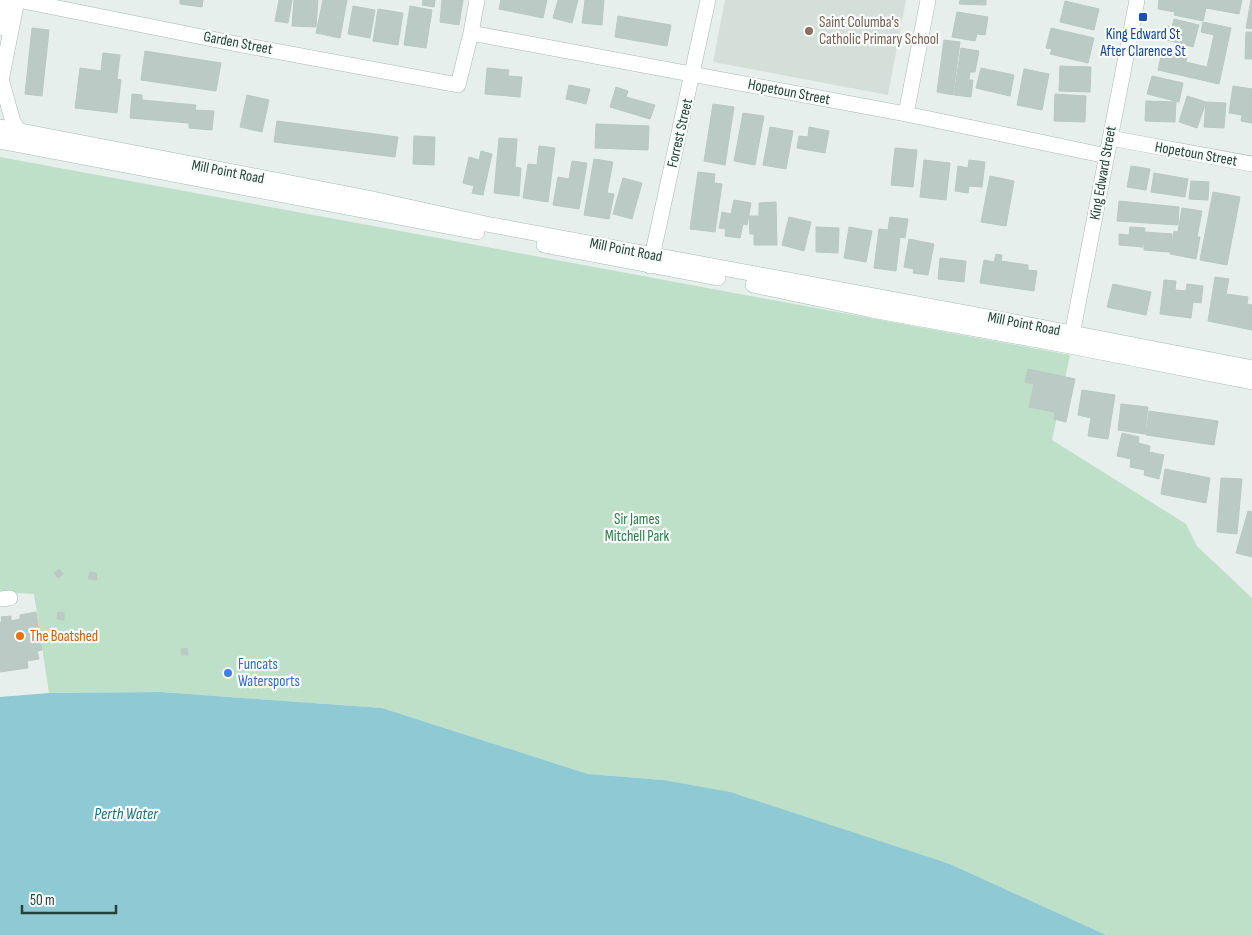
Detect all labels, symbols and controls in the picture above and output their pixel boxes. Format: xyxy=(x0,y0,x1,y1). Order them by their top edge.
marker: King Edward St After Clarence St xyxy=(1137,11,1149,23)
place label: Saint Columba's Catholic Primary School xyxy=(819,13,939,49)
marker: Saint Columba's Catholic Primary School xyxy=(803,25,815,37)
place label: King Edward St After Clarence St xyxy=(1099,25,1186,61)
street label: Garden Street xyxy=(202,27,275,59)
street label: Hopetoun Street xyxy=(746,75,832,109)
street label: Forrest Street xyxy=(663,96,697,169)
street label: King Edward Street xyxy=(1085,124,1121,221)
street label: Hopetoun Street xyxy=(1153,137,1239,171)
street label: Mill Point Road xyxy=(190,156,266,188)
street label: Mill Point Road xyxy=(588,234,664,266)
street label: Mill Point Road xyxy=(986,308,1062,340)
park label: Sir James Mitchell Park xyxy=(605,510,670,546)
place label: The Boatshed xyxy=(30,627,98,646)
marker: The Boatshed xyxy=(14,630,26,642)
place label: Funcats Watersports xyxy=(238,655,300,691)
marker: Funcats Watersports xyxy=(222,667,234,679)
water label: Perth Water xyxy=(94,805,158,824)
scale bar xyxy=(22,882,116,914)
text: 50 m xyxy=(30,891,55,910)

